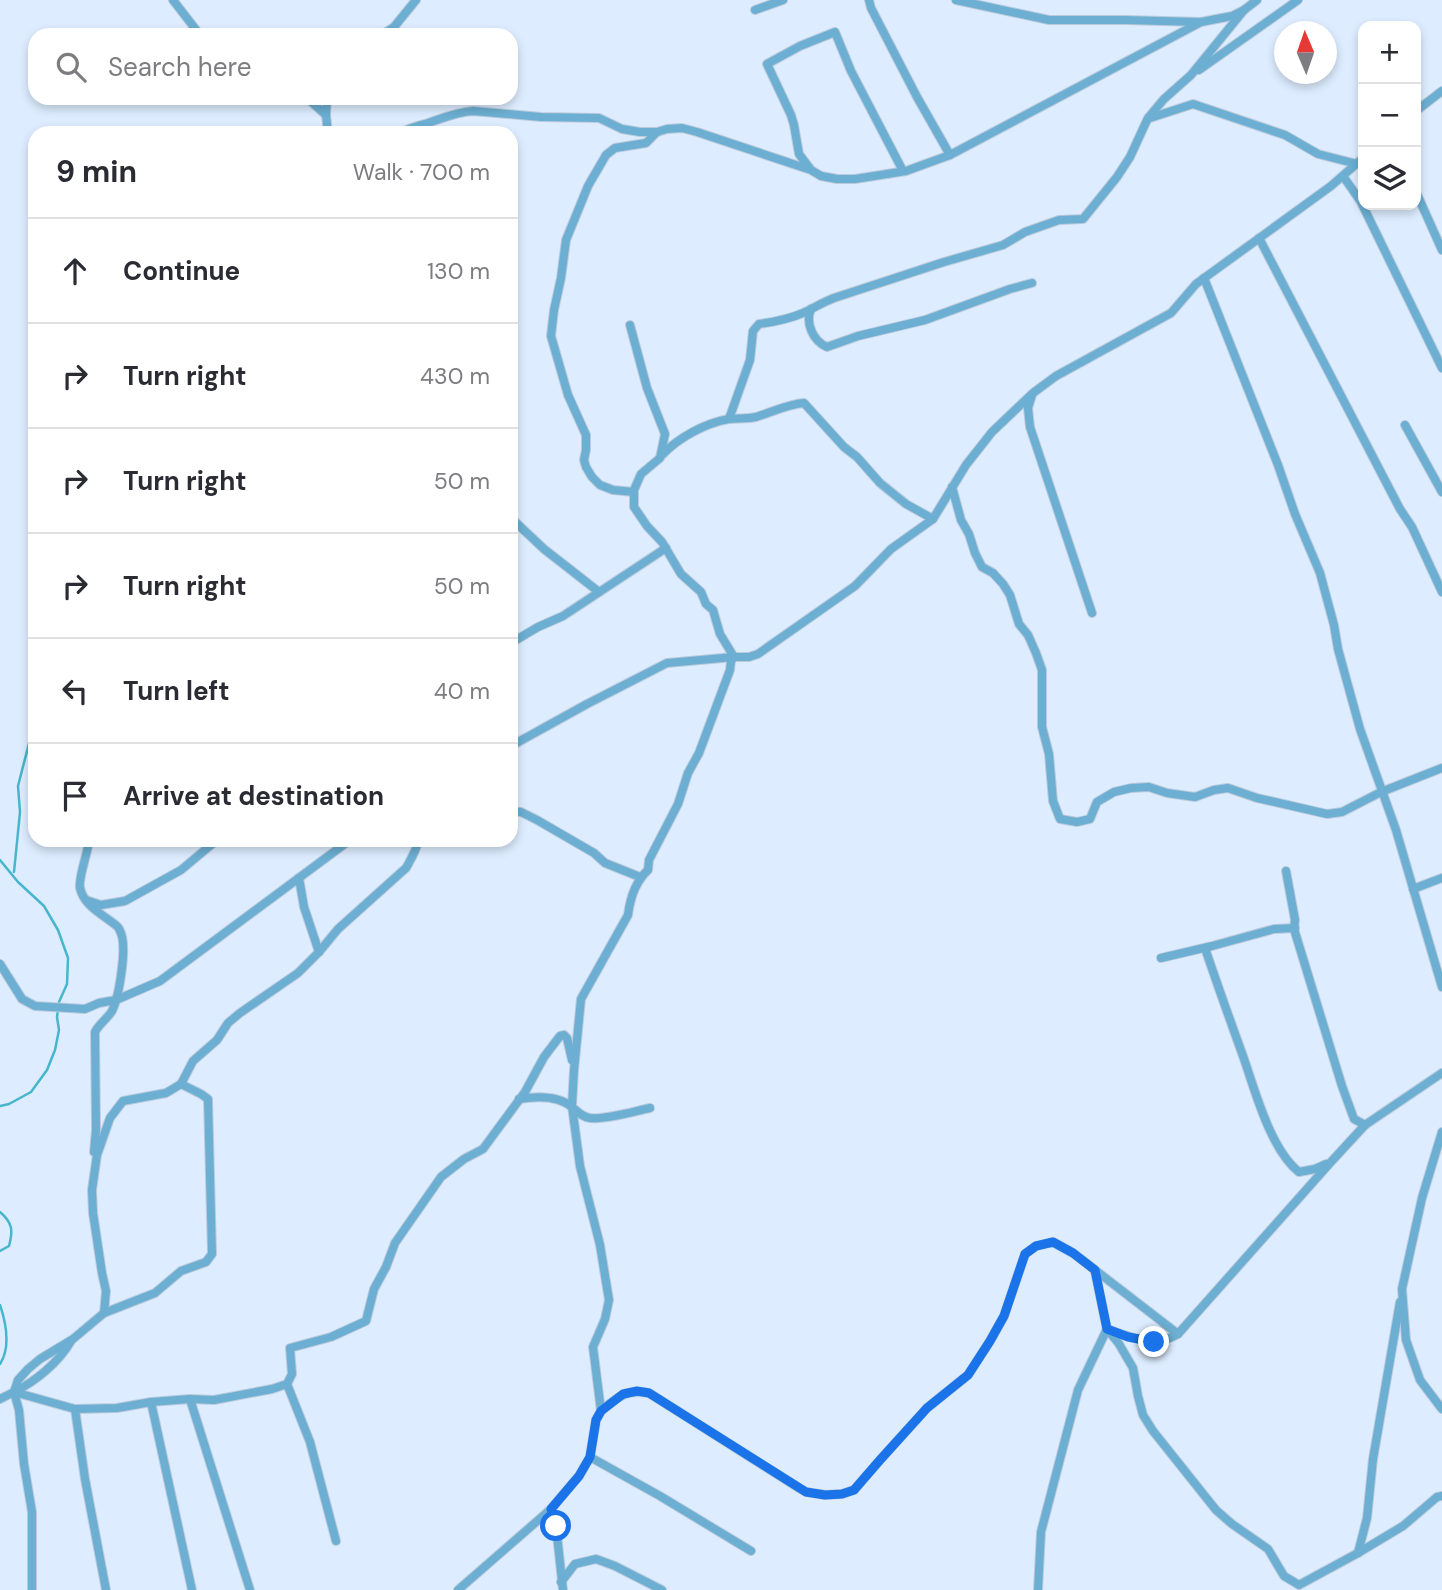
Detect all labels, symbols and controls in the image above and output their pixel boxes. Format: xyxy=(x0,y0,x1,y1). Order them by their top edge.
north arrow xyxy=(1274,21,1337,84)
map controls xyxy=(1358,21,1421,210)
button: + xyxy=(1358,21,1421,84)
search box xyxy=(28,28,518,105)
icon: search xyxy=(52,48,90,86)
text: Search here xyxy=(108,50,251,84)
button: − xyxy=(1358,84,1421,147)
button: layers xyxy=(1358,147,1421,210)
text: 9 min xyxy=(56,152,137,191)
text: Walk · 700 m xyxy=(353,157,490,187)
icon: ahead xyxy=(56,252,94,290)
text: Continue xyxy=(123,254,240,288)
text: 130 m xyxy=(427,256,490,286)
icon: right xyxy=(56,357,94,395)
text: Turn right xyxy=(123,359,247,393)
text: 430 m xyxy=(420,361,490,391)
icon: right xyxy=(56,462,94,500)
text: Turn right xyxy=(123,464,247,498)
text: 50 m xyxy=(434,466,490,496)
icon: right xyxy=(56,567,94,605)
text: Turn right xyxy=(123,569,247,603)
text: 50 m xyxy=(434,571,490,601)
icon: left xyxy=(56,672,94,710)
text: Turn left xyxy=(123,674,230,708)
text: 40 m xyxy=(434,676,490,706)
icon: arrive xyxy=(56,777,94,815)
text: Arrive at destination xyxy=(123,779,384,813)
route end xyxy=(1138,1326,1169,1357)
route start xyxy=(540,1510,571,1541)

